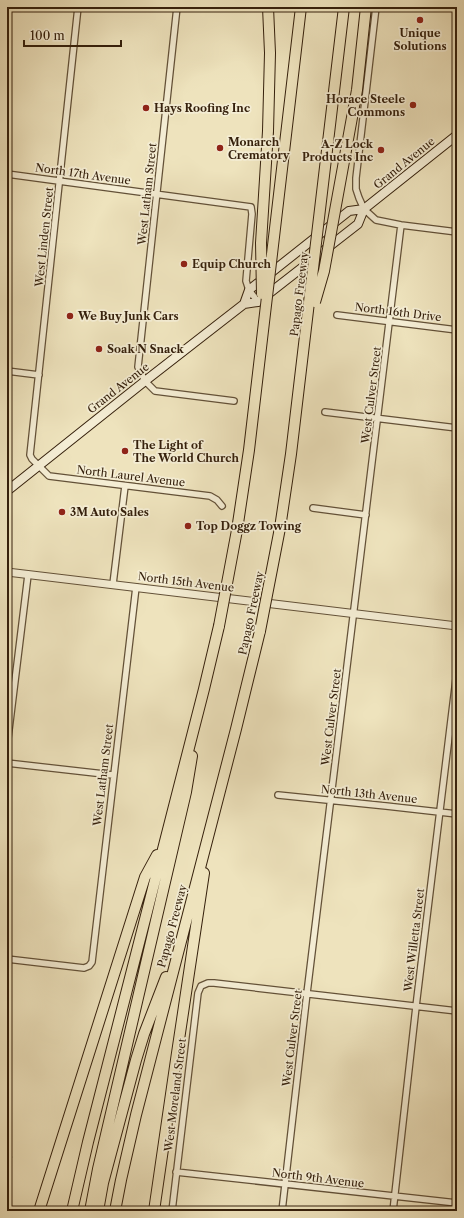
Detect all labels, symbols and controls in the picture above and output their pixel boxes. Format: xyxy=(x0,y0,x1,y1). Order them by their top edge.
marker: Unique Solutions xyxy=(415,15,425,25)
scale bar xyxy=(24,22,121,48)
place label: Unique Solutions xyxy=(393,26,447,53)
text: 100 m xyxy=(30,28,65,43)
place label: Horace Steele Commons xyxy=(326,92,405,119)
marker: Horace Steele Commons xyxy=(408,100,418,110)
place label: Hays Roofing Inc xyxy=(154,101,250,115)
marker: Hays Roofing Inc xyxy=(141,103,151,113)
street label: Grand Avenue xyxy=(371,134,437,192)
place label: Monarch Crematory xyxy=(228,135,290,162)
place label: A-Z Lock Products Inc xyxy=(302,137,374,164)
street label: West Latham Street xyxy=(135,142,159,247)
marker: Monarch Crematory xyxy=(215,143,225,153)
marker: A-Z Lock Products Inc xyxy=(376,145,386,155)
street label: North 17th Avenue xyxy=(34,160,132,188)
street label: West Linden Street xyxy=(32,186,56,289)
street label: Papago Freeway xyxy=(287,250,311,337)
place label: Equip Church xyxy=(192,257,271,271)
marker: Equip Church xyxy=(179,259,189,269)
street label: North 16th Drive xyxy=(354,300,442,324)
place label: We Buy Junk Cars xyxy=(77,309,179,323)
marker: We Buy Junk Cars xyxy=(65,311,75,321)
place label: Soak N Snack xyxy=(107,342,185,356)
marker: Soak N Snack xyxy=(94,344,104,354)
street label: West Culver Street xyxy=(358,346,384,445)
street label: Grand Avenue xyxy=(84,360,152,416)
place label: The Light of The World Church xyxy=(133,438,239,465)
marker: The Light of The World Church xyxy=(120,446,130,456)
street label: North Laurel Avenue xyxy=(76,462,186,490)
place label: 3M Auto Sales xyxy=(70,505,149,519)
marker: 3M Auto Sales xyxy=(57,507,67,517)
place label: Top Doggz Towing xyxy=(196,519,302,533)
marker: Top Doggz Towing xyxy=(183,521,193,531)
street label: North 15th Avenue xyxy=(137,569,235,595)
street label: Papago Freeway xyxy=(235,569,267,656)
street label: West Culver Street xyxy=(318,668,344,767)
street label: West Latham Street xyxy=(90,723,116,828)
street label: North 13th Avenue xyxy=(320,782,418,806)
street label: Papago Freeway xyxy=(154,882,190,969)
street label: West Willetta Street xyxy=(401,887,427,993)
street label: West Culver Street xyxy=(279,989,305,1088)
street label: West Moreland Street xyxy=(161,1038,189,1153)
street label: North 9th Avenue xyxy=(271,1165,365,1191)

